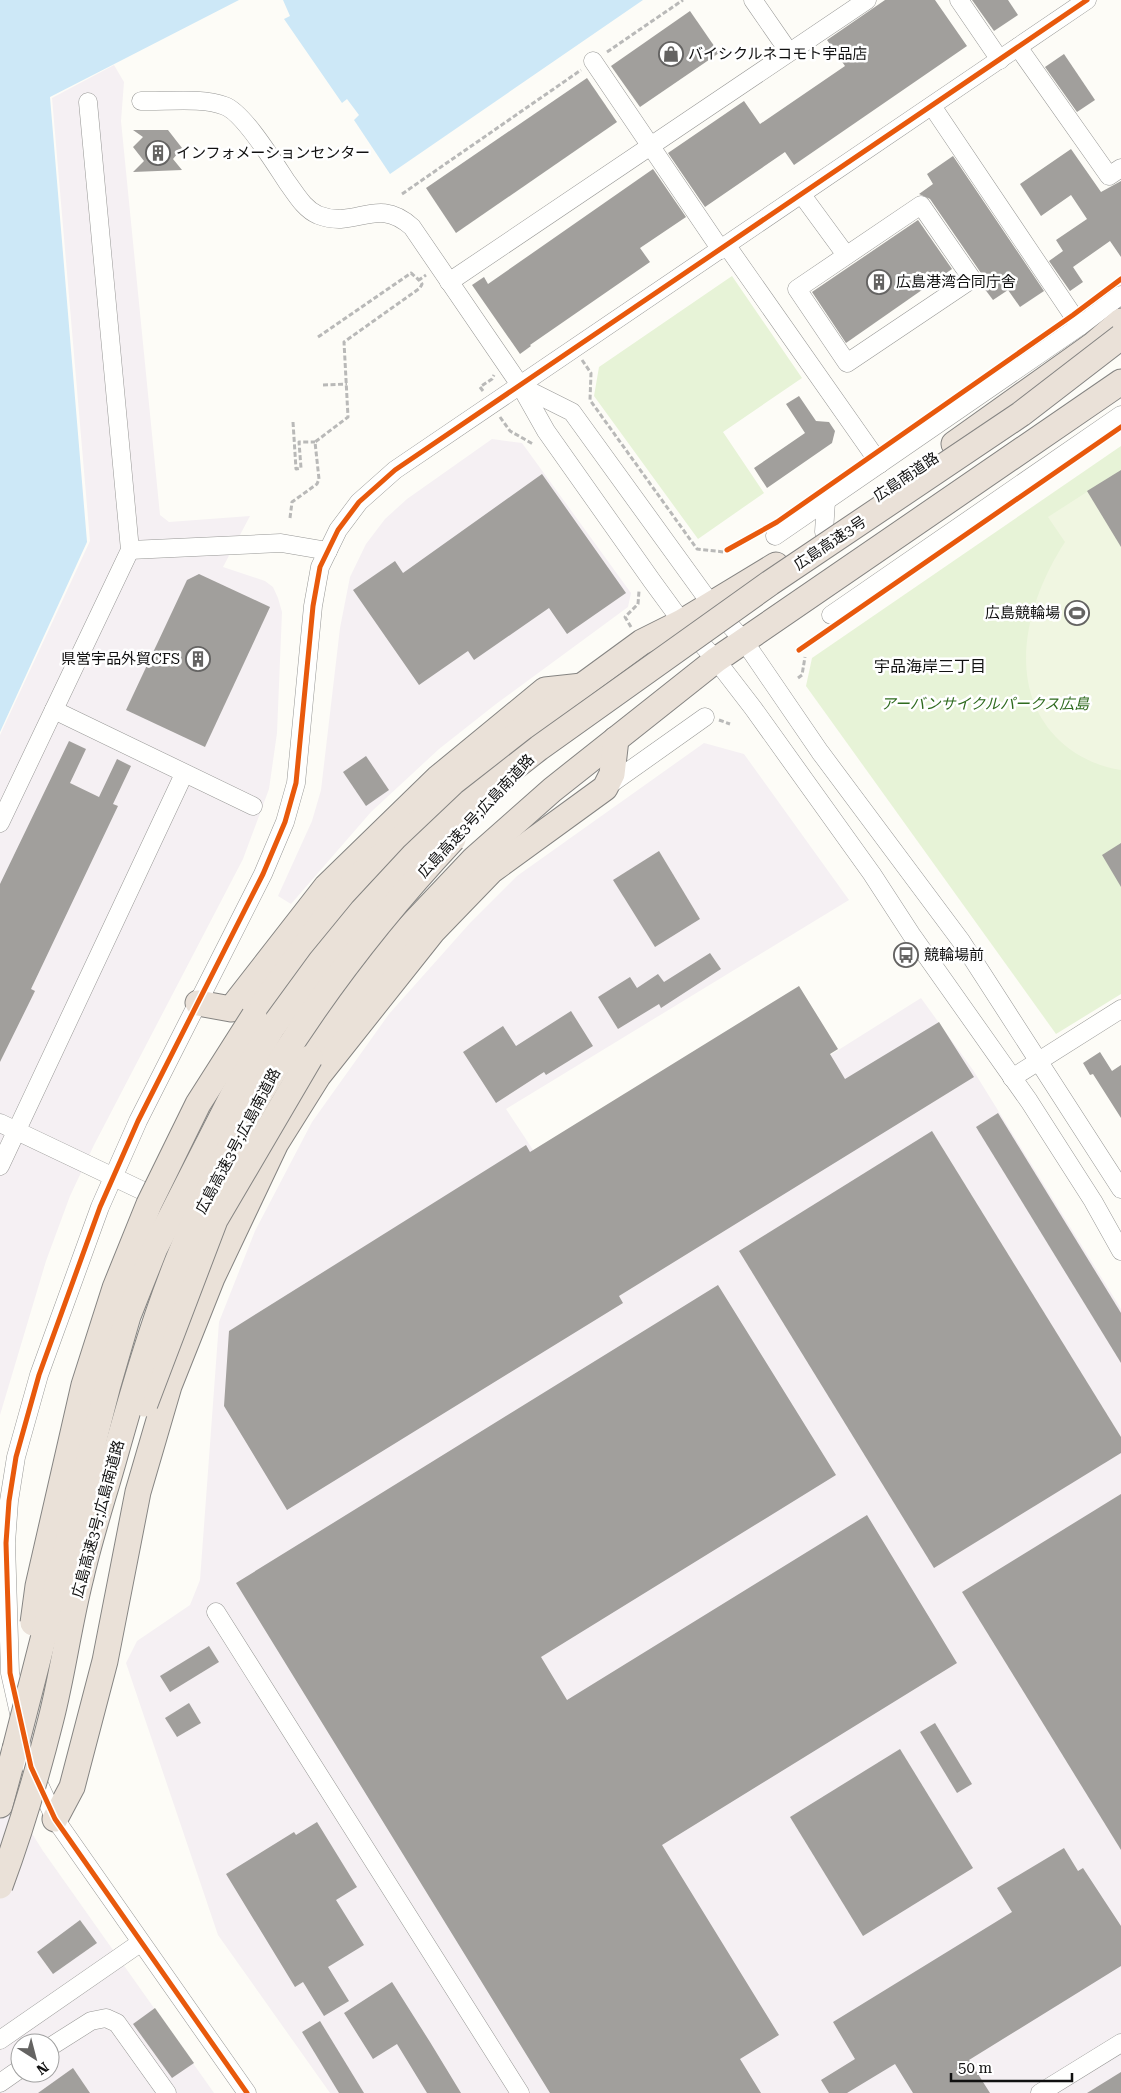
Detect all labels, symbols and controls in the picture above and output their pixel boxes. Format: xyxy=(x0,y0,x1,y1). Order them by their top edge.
shop icon: バイシクルネコモト宇品店 xyxy=(658,41,684,67)
place label: バイシクルネコモト宇品店 xyxy=(688,45,867,63)
building icon: インフォメーションセンター xyxy=(145,140,171,166)
place label: インフォメーションセンター xyxy=(176,144,370,162)
building icon: 広島港湾合同庁舎 xyxy=(866,269,892,295)
place label: 広島港湾合同庁舎 xyxy=(896,273,1016,291)
street label: 広島南道路 xyxy=(870,449,942,505)
street label: 広島高速3号 xyxy=(790,512,870,574)
sports icon: 広島競輪場 xyxy=(1064,600,1090,626)
place label: 広島競輪場 xyxy=(985,604,1060,622)
building icon: 県営宇品外貿CFS xyxy=(185,646,211,672)
place label: 県営宇品外貿CFS xyxy=(61,650,180,668)
district label: 宇品海岸三丁目 xyxy=(874,657,986,676)
park label: アーバンサイクルパークス広島 xyxy=(881,695,1090,713)
street label: 広島高速3号;広島南道路 xyxy=(414,750,538,882)
bus stop icon: 競輪場前 xyxy=(893,942,919,968)
place label: 競輪場前 xyxy=(924,946,984,964)
street label: 広島高速3号;広島南道路 xyxy=(192,1065,284,1217)
street label: 広島高速3号;広島南道路 xyxy=(68,1438,128,1600)
north arrow xyxy=(10,2033,60,2083)
scale bar xyxy=(951,2050,1072,2082)
text: N xyxy=(33,2059,52,2078)
text: 50 m xyxy=(958,2059,993,2077)

